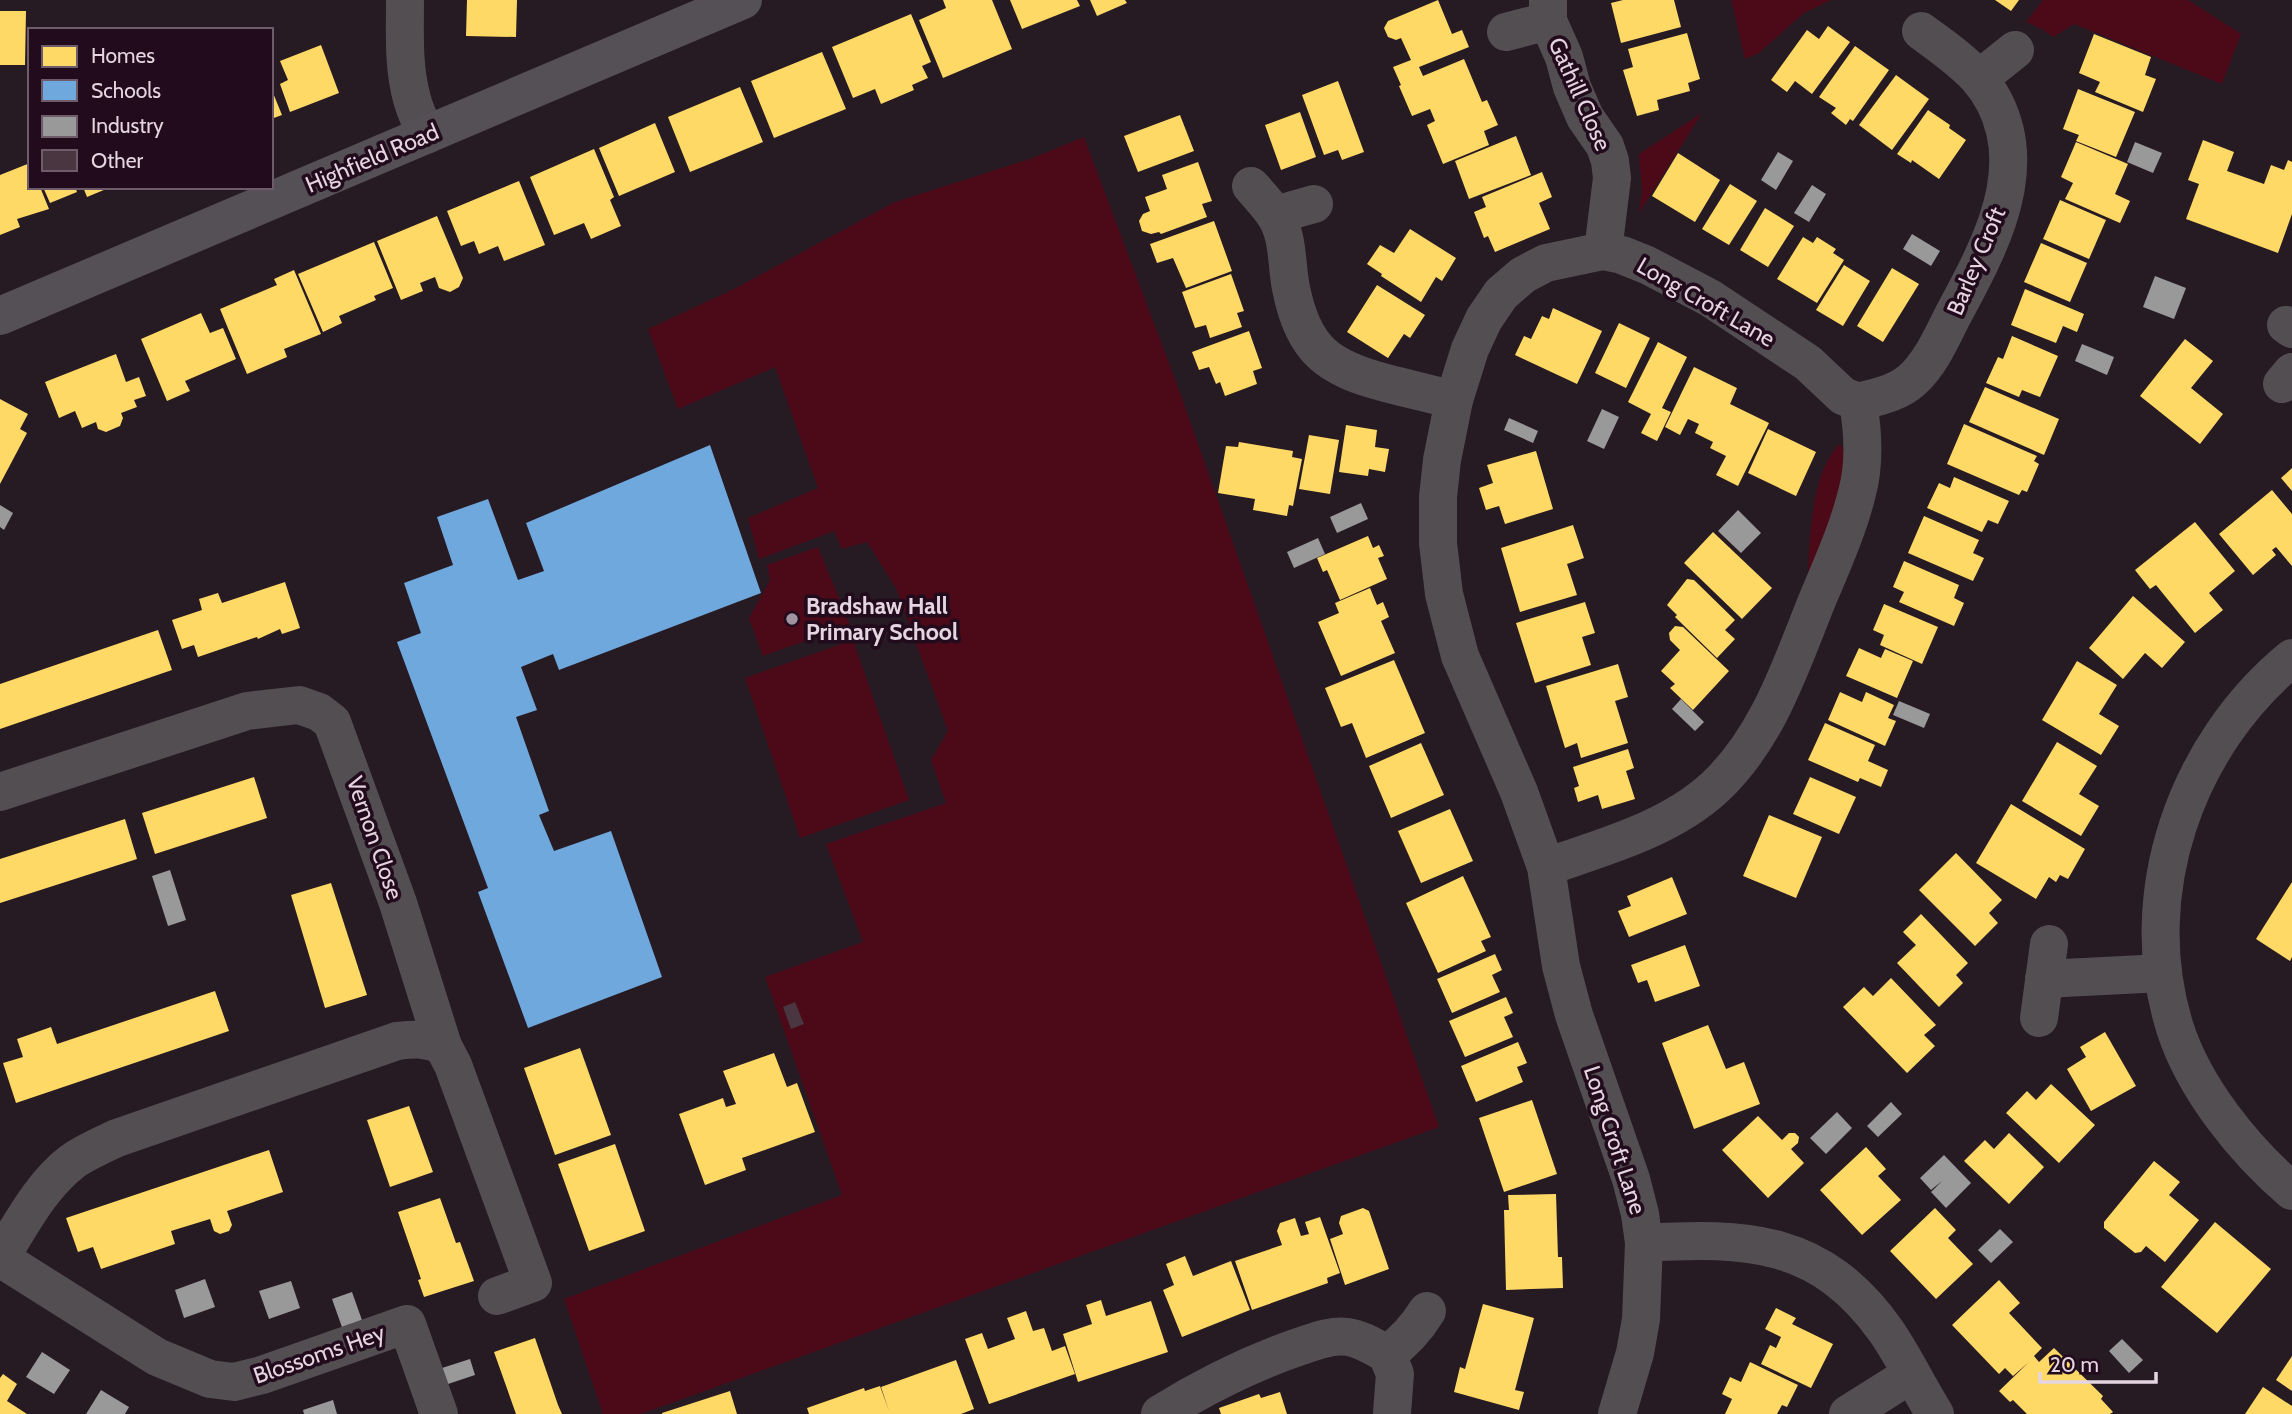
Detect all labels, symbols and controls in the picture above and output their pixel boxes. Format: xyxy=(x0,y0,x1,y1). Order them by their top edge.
legend xyxy=(28,28,273,189)
street label: Gathill Close xyxy=(1543,33,1617,155)
text: Homes xyxy=(91,43,155,68)
text: Schools xyxy=(91,78,161,103)
text: Industry xyxy=(91,113,164,138)
street label: Highfield Road xyxy=(301,117,443,199)
text: Other xyxy=(91,148,143,173)
street label: Barley Croft xyxy=(1941,203,2011,319)
street label: Long Croft Lane xyxy=(1632,251,1780,353)
place label: Bradshaw Hall Primary School xyxy=(806,592,958,646)
marker: Bradshaw Hall Primary School xyxy=(784,611,800,627)
street label: Vernon Close xyxy=(341,773,409,904)
street label: Long Croft Lane xyxy=(1578,1062,1652,1218)
street label: Blossoms Hey xyxy=(250,1318,389,1390)
scale bar xyxy=(2040,1340,2156,1384)
text: 20 m xyxy=(2050,1352,2099,1377)

